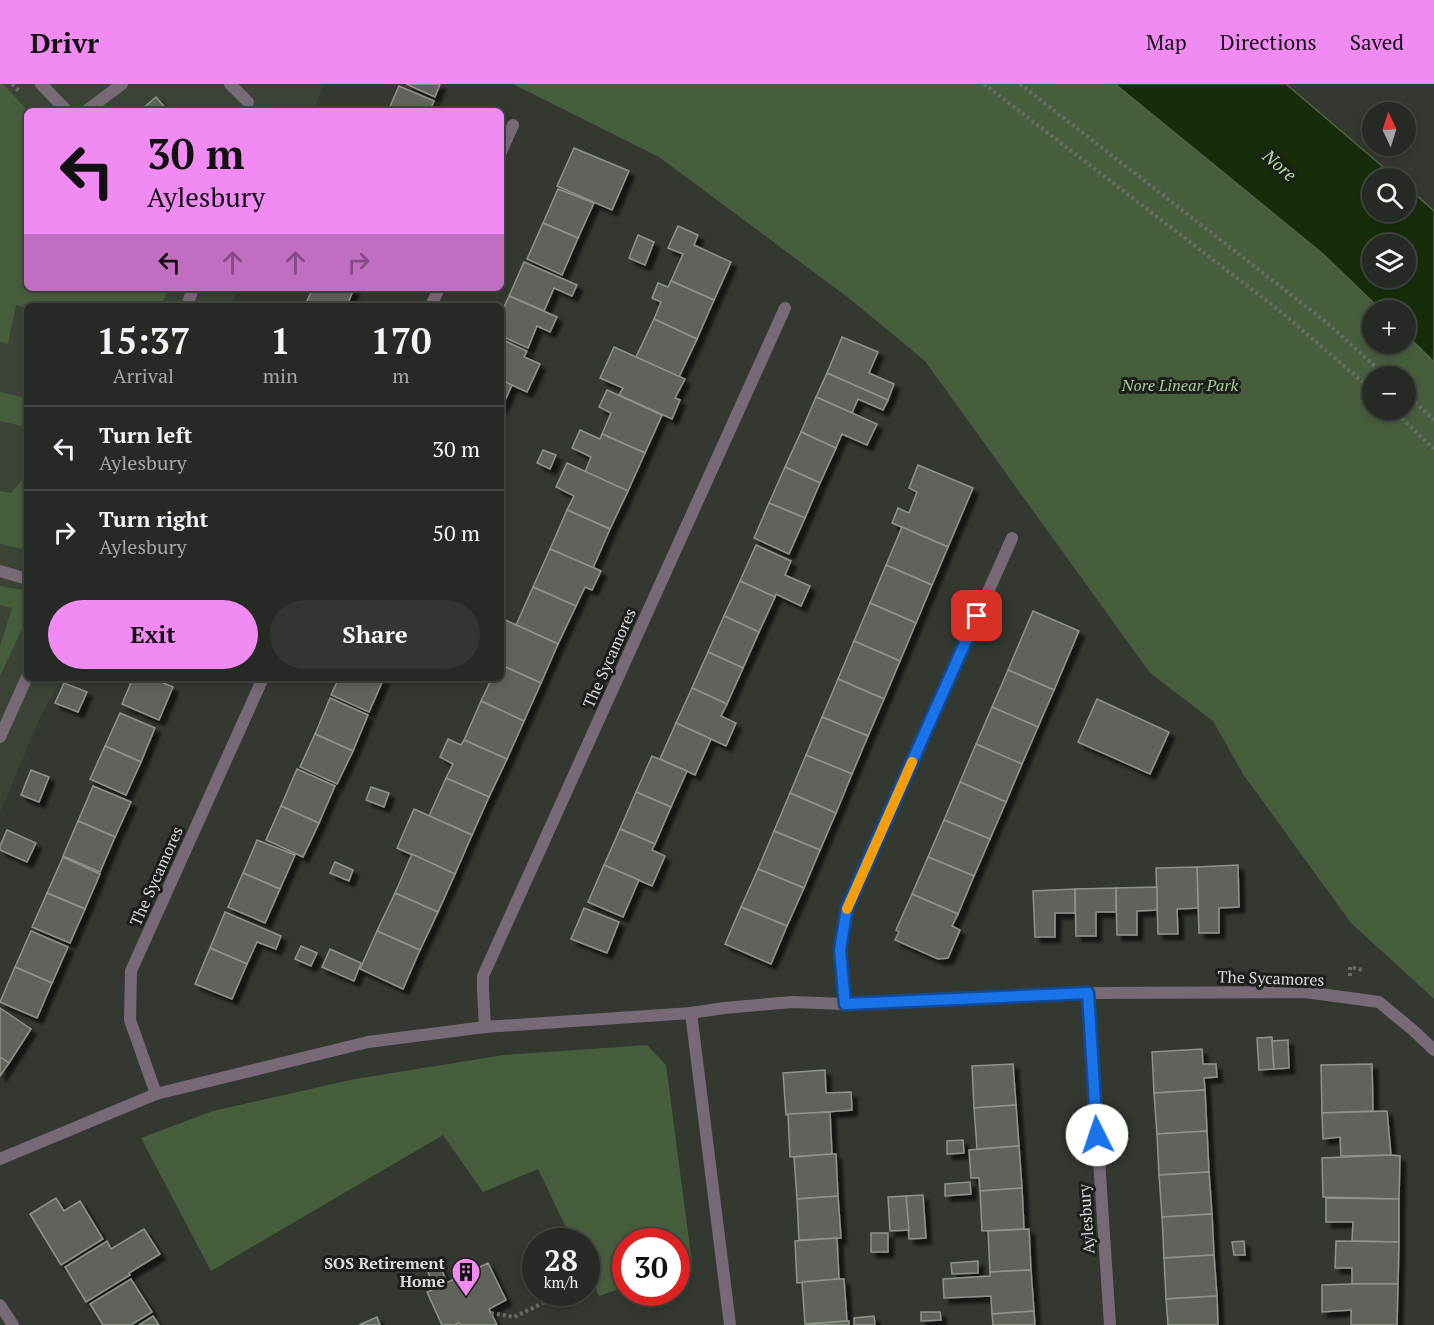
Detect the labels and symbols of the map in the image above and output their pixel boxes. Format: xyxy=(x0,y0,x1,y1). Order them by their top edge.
north arrow xyxy=(1362,102,1416,156)
water label: Nore xyxy=(1257,143,1302,186)
park label: Nore Linear Park xyxy=(1121,374,1238,396)
pin xyxy=(951,590,1002,641)
street label: The Sycamores xyxy=(577,605,641,711)
street label: The Sycamores xyxy=(124,823,188,929)
street label: The Sycamores xyxy=(1217,965,1325,991)
position arrow xyxy=(1065,1103,1129,1167)
street label: Aylesbury xyxy=(1073,1182,1099,1255)
speed limit sign: 30 xyxy=(612,1228,690,1306)
place label: SOS Retirement Home xyxy=(324,1252,446,1292)
building icon: SOS Retirement Home xyxy=(450,1256,482,1298)

